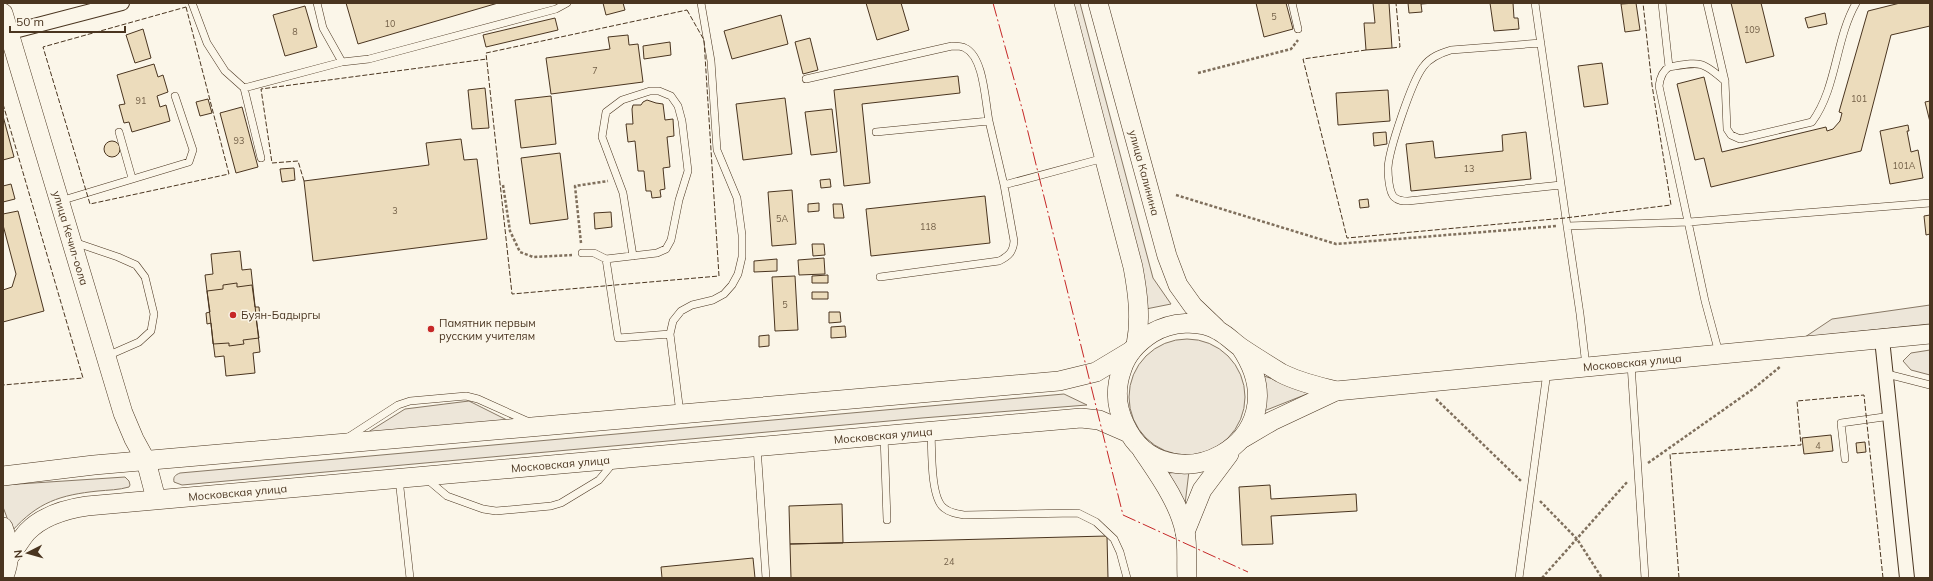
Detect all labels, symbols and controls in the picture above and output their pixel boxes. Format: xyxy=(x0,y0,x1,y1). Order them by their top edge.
scale bar xyxy=(10,8,125,34)
house number: 5 xyxy=(1271,11,1277,22)
text: 50 m xyxy=(16,14,44,29)
house number: 10 xyxy=(385,18,395,29)
house number: 109 xyxy=(1744,24,1760,35)
house number: 8 xyxy=(292,26,298,37)
house number: 7 xyxy=(592,65,598,76)
house number: 101 xyxy=(1851,93,1867,104)
house number: 91 xyxy=(136,95,146,106)
street label: улица Калинина xyxy=(1126,128,1163,217)
house number: 93 xyxy=(234,135,244,146)
house number: 101А xyxy=(1893,160,1916,171)
house number: 13 xyxy=(1464,163,1474,174)
street label: улица Кечил-оола xyxy=(50,189,91,287)
house number: 3 xyxy=(392,205,398,216)
house number: 5А xyxy=(776,213,788,224)
house number: 118 xyxy=(920,221,936,232)
house number: 5 xyxy=(782,299,788,310)
place label: Буян-Бадыргы xyxy=(241,308,321,322)
marker: Буян-Бадыргы xyxy=(228,310,238,320)
place label: Памятник первым русским учителям xyxy=(439,316,536,343)
marker: Памятник первым русским учителям xyxy=(426,324,436,334)
street label: Московская улица xyxy=(1582,351,1682,374)
street label: Московская улица xyxy=(833,424,933,447)
house number: 4 xyxy=(1815,440,1821,451)
street label: Московская улица xyxy=(510,453,610,475)
street label: Московская улица xyxy=(188,481,288,504)
north arrow xyxy=(8,533,48,573)
text: N xyxy=(11,549,25,559)
house number: 24 xyxy=(944,556,955,567)

